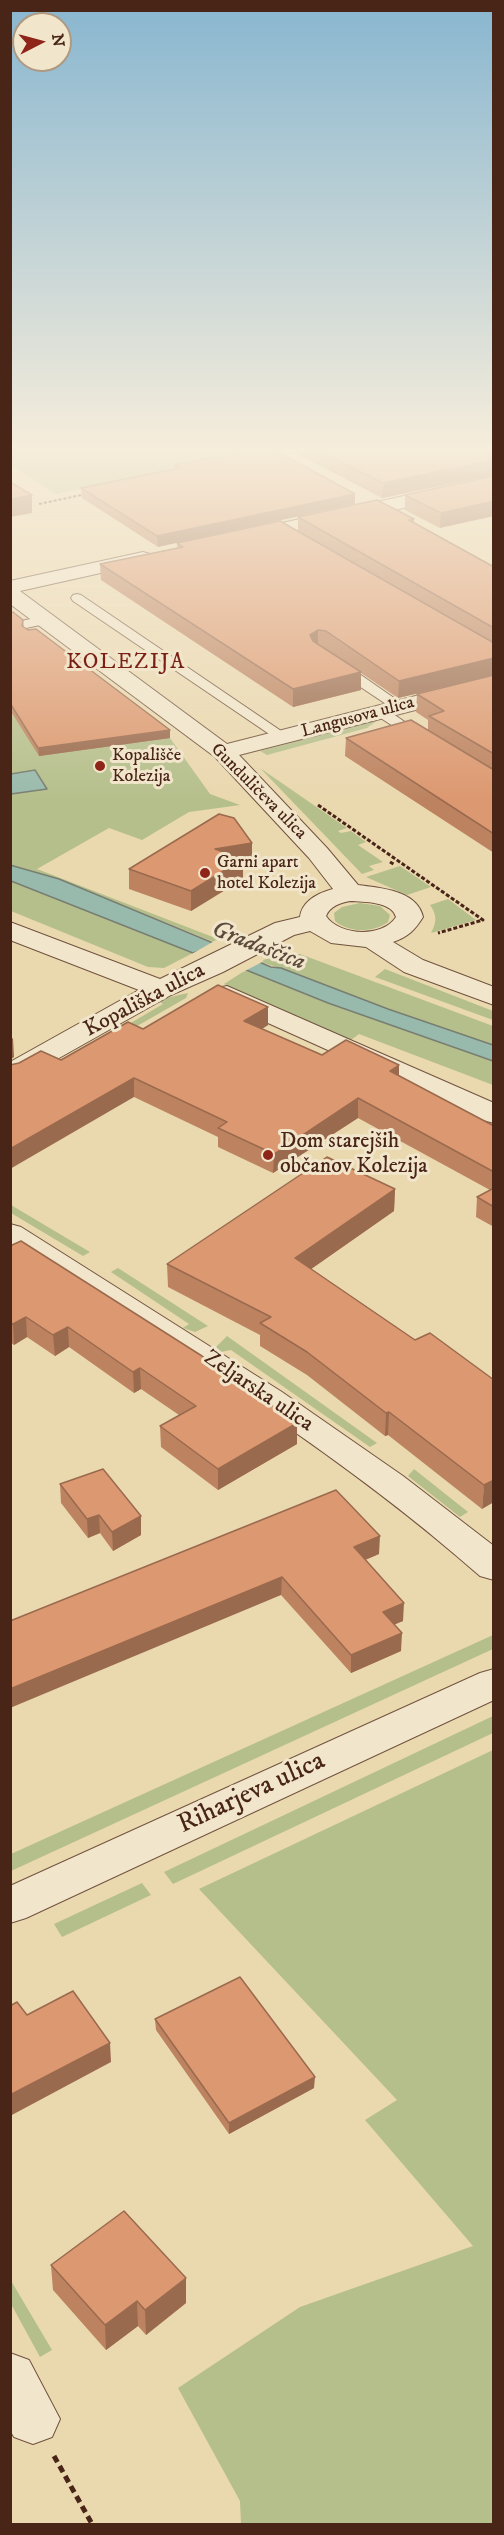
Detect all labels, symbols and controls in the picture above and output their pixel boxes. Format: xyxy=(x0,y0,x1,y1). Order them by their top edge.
north arrow xyxy=(12,12,72,72)
text: N xyxy=(47,33,69,48)
district label: KOLEZIJA xyxy=(66,650,186,676)
street label: Langusova ulica xyxy=(299,693,417,743)
street label: Gunduličeva ulica xyxy=(205,739,311,845)
place label: Kopališče Kolezija xyxy=(112,745,181,788)
marker: Kopališče Kolezija xyxy=(93,759,107,773)
place label: Garni apart hotel Kolezija xyxy=(217,852,316,894)
marker: Garni apart hotel Kolezija xyxy=(198,866,212,880)
water label: Gradaščica xyxy=(207,916,309,978)
street label: Kopališka ulica xyxy=(80,958,210,1044)
place label: Dom starejših občanov Kolezija xyxy=(280,1129,428,1180)
marker: Dom starejših občanov Kolezija xyxy=(261,1148,275,1162)
street label: Zeljarska ulica xyxy=(198,1346,318,1438)
street label: Riharjeva ulica xyxy=(173,1746,331,1842)

